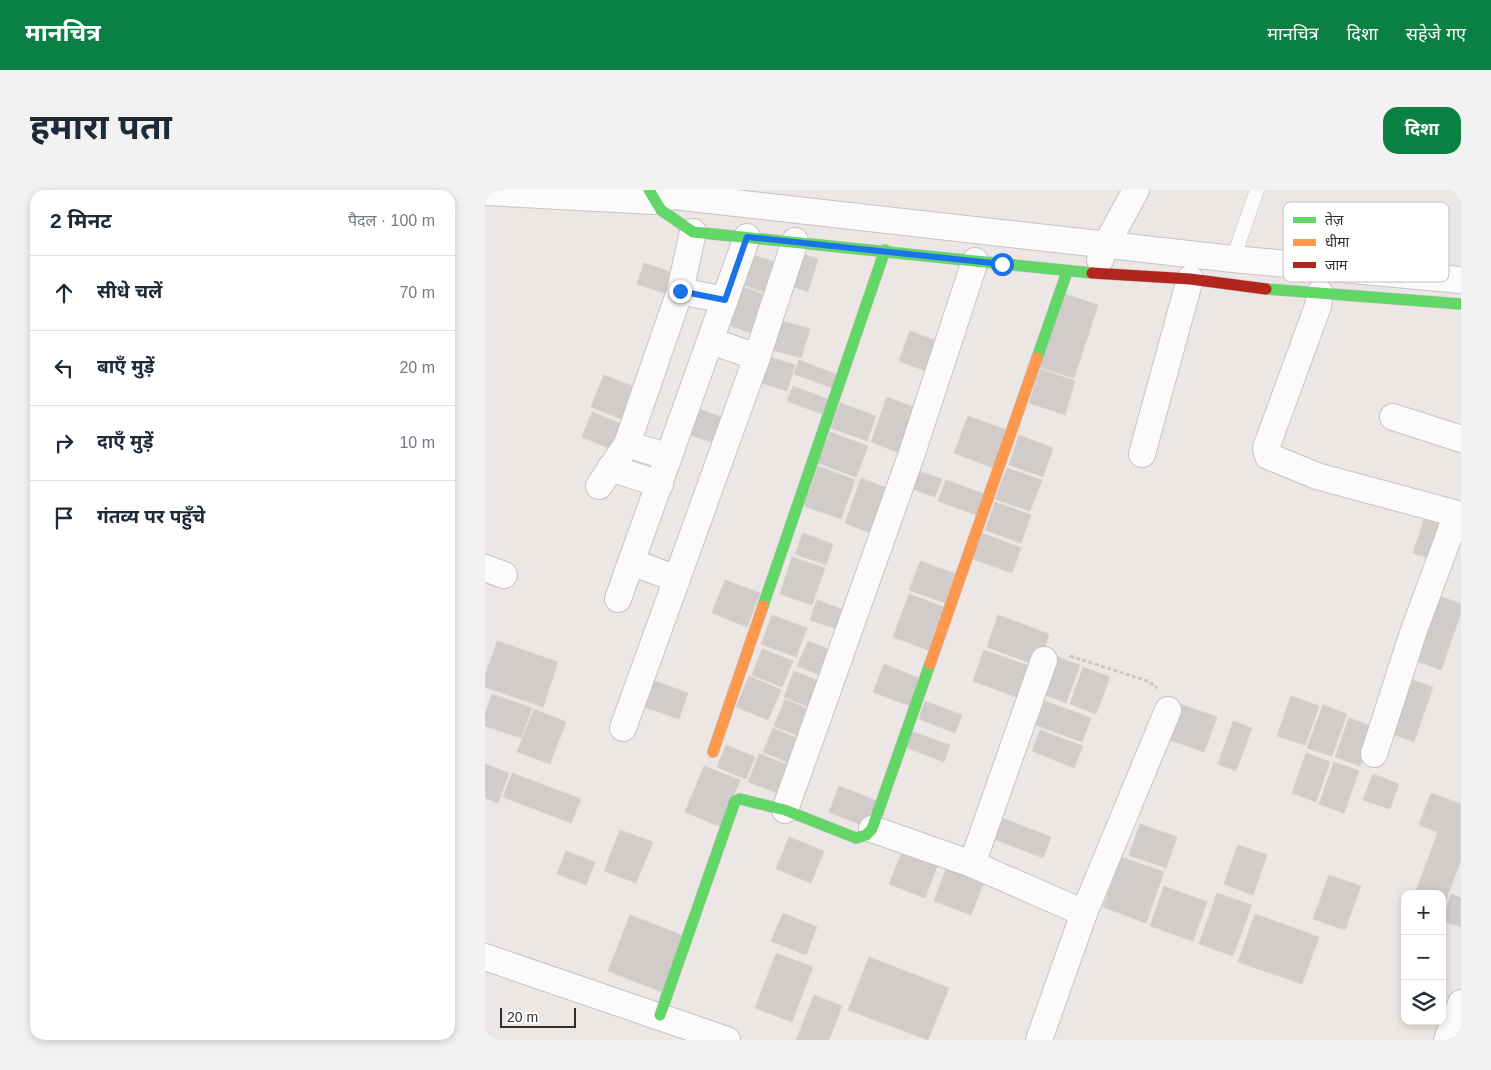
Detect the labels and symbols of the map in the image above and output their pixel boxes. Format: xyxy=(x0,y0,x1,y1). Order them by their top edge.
legend xyxy=(1283,202,1449,282)
text: तेज़ xyxy=(1325,211,1344,228)
text: धीमा xyxy=(1325,234,1350,250)
route start xyxy=(991,253,1014,276)
text: जाम xyxy=(1325,257,1348,273)
route end xyxy=(669,280,692,303)
scale bar xyxy=(500,1005,576,1028)

